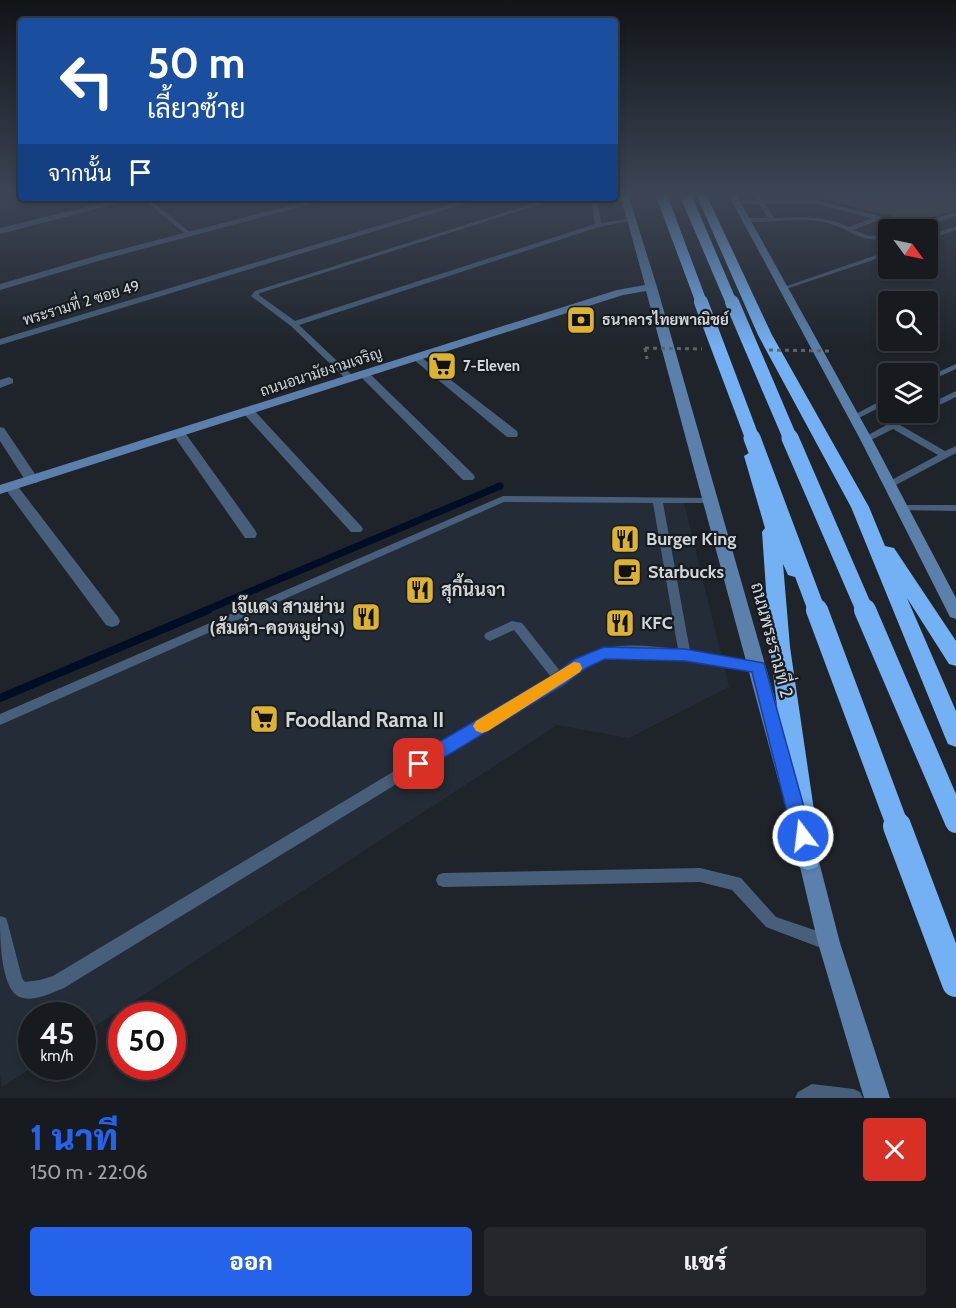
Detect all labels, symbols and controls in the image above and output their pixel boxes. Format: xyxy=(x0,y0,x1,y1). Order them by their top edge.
text: 50 m xyxy=(147,37,245,89)
icon: left xyxy=(48,42,126,120)
text: เลี้ยวซ้าย xyxy=(147,92,245,125)
icon: arrive xyxy=(124,156,157,189)
text: จากนั้น xyxy=(48,160,112,187)
north arrow xyxy=(878,219,938,279)
map controls xyxy=(878,219,938,423)
street label: พระรามที่ 2 ซอย 49 xyxy=(19,271,142,329)
button: search xyxy=(878,291,938,351)
bank icon: ธนาคารไทยพาณิชย์ xyxy=(565,304,597,336)
place label: ธนาคารไทยพาณิชย์ xyxy=(602,310,730,329)
street label: ถนนอนามัยงามเจริญ xyxy=(258,344,384,400)
supermarket icon: 7-Eleven xyxy=(426,350,458,382)
place label: 7-Eleven xyxy=(463,357,520,375)
button: layers xyxy=(878,363,938,423)
restaurant icon: Burger King xyxy=(609,523,641,555)
place label: Burger King xyxy=(646,528,736,550)
cafe icon: Starbucks xyxy=(611,556,643,588)
place label: Starbucks xyxy=(648,561,724,583)
place label: สุกี้นินจา xyxy=(441,573,505,604)
restaurant icon: สุกี้นินจา xyxy=(404,574,436,606)
street label: ถนนพระรามที่ 2 xyxy=(746,579,803,700)
place label: เจ๊แดง สามย่าน (ส้มตำ-คอหมูย่าง) xyxy=(210,594,345,641)
restaurant icon: เจ๊แดง สามย่าน (ส้มตำ-คอหมูย่าง) xyxy=(350,601,382,633)
restaurant icon: KFC xyxy=(604,607,636,639)
place label: KFC xyxy=(641,612,673,634)
supermarket icon: Foodland Rama II xyxy=(248,703,280,735)
place label: Foodland Rama II xyxy=(285,707,444,732)
pin xyxy=(393,738,444,789)
icon: arrive xyxy=(402,747,435,780)
position arrow xyxy=(771,804,835,868)
speed limit sign: 50 xyxy=(108,1002,186,1080)
text: 45 xyxy=(40,1015,74,1052)
text: km/h xyxy=(41,1047,73,1065)
text: 1 นาที xyxy=(30,1115,118,1159)
button: close xyxy=(863,1118,926,1181)
text: 150 m · 22:06 xyxy=(30,1160,148,1184)
button: ออก xyxy=(30,1227,472,1296)
button: แชร์ xyxy=(484,1227,926,1296)

